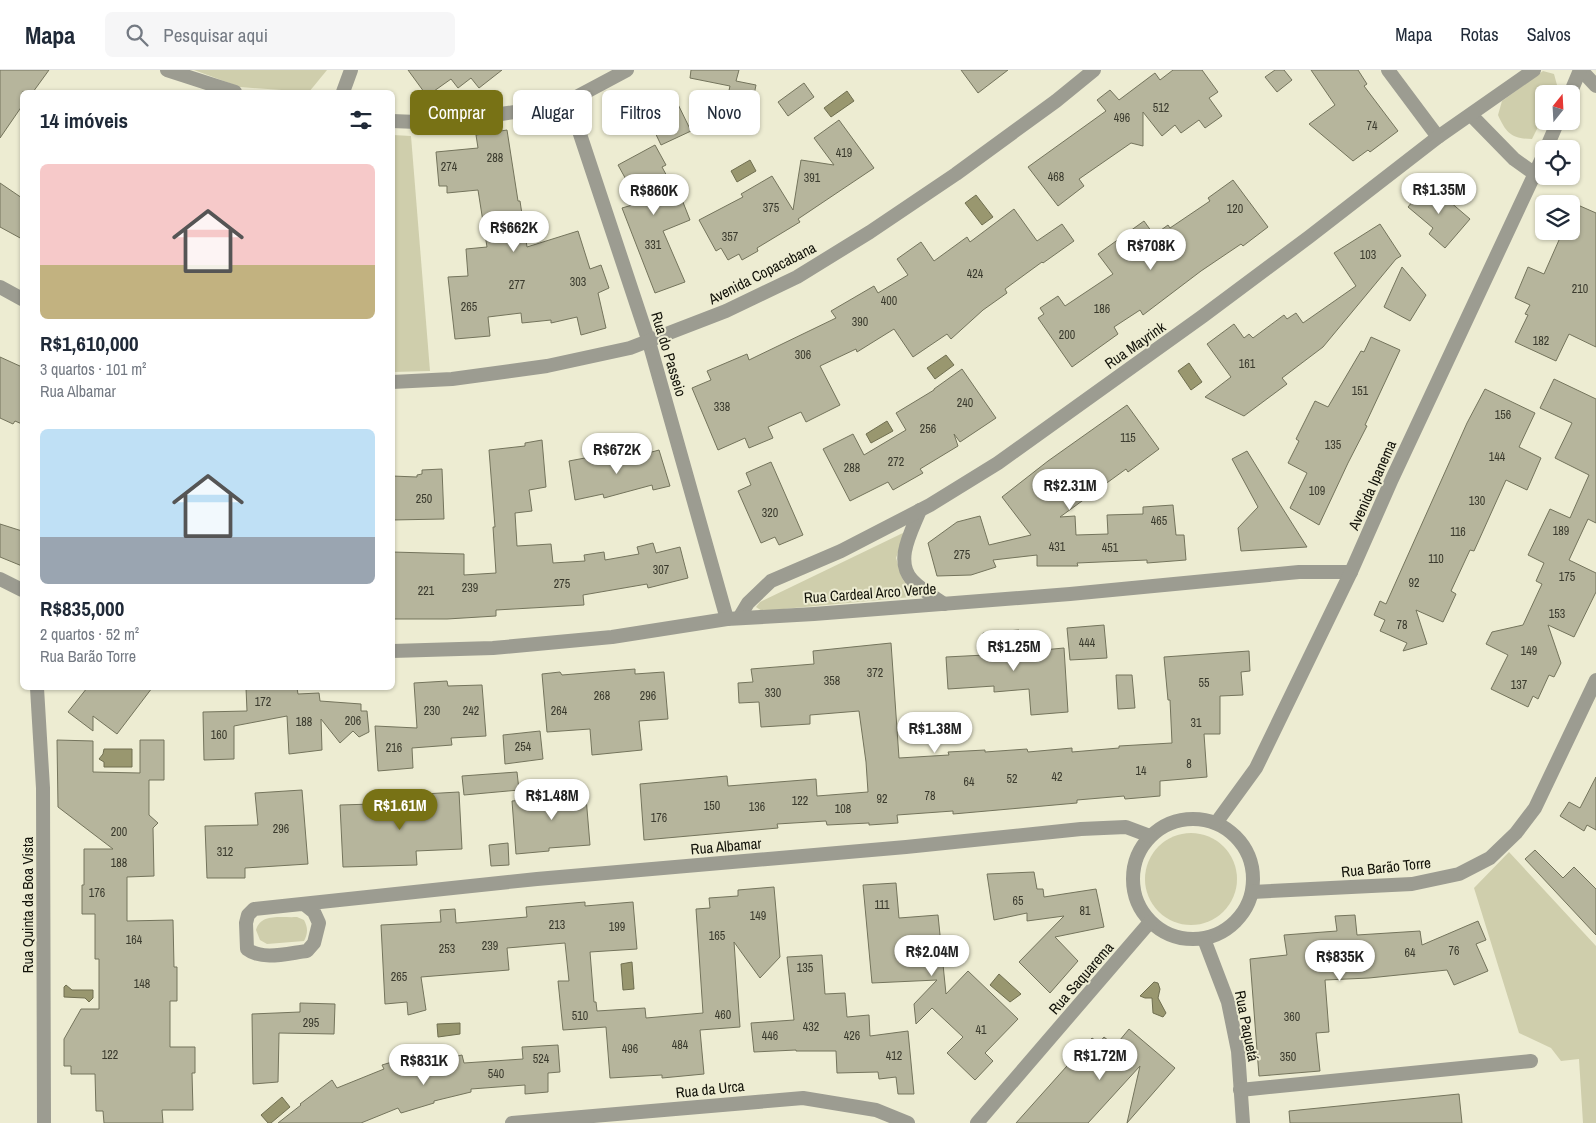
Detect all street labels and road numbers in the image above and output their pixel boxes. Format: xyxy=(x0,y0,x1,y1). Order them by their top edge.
street label: Avenida Copacabana xyxy=(704,237,820,310)
street label: Rua do Passeio xyxy=(646,309,692,399)
street label: Rua Mayrink xyxy=(1100,316,1170,374)
street label: Avenida Ipanema xyxy=(1342,437,1401,534)
street label: Rua Cardeal Arco Verde xyxy=(803,578,937,608)
street label: Rua Albamar xyxy=(690,832,762,860)
street label: Rua Quinta da Boa Vista xyxy=(17,837,38,973)
street label: Rua Barão Torre xyxy=(1340,852,1432,882)
street label: Rua Saquarema xyxy=(1044,937,1118,1019)
street label: Rua Paquetá xyxy=(1230,989,1264,1063)
street label: Rua da Urca xyxy=(675,1075,746,1103)

